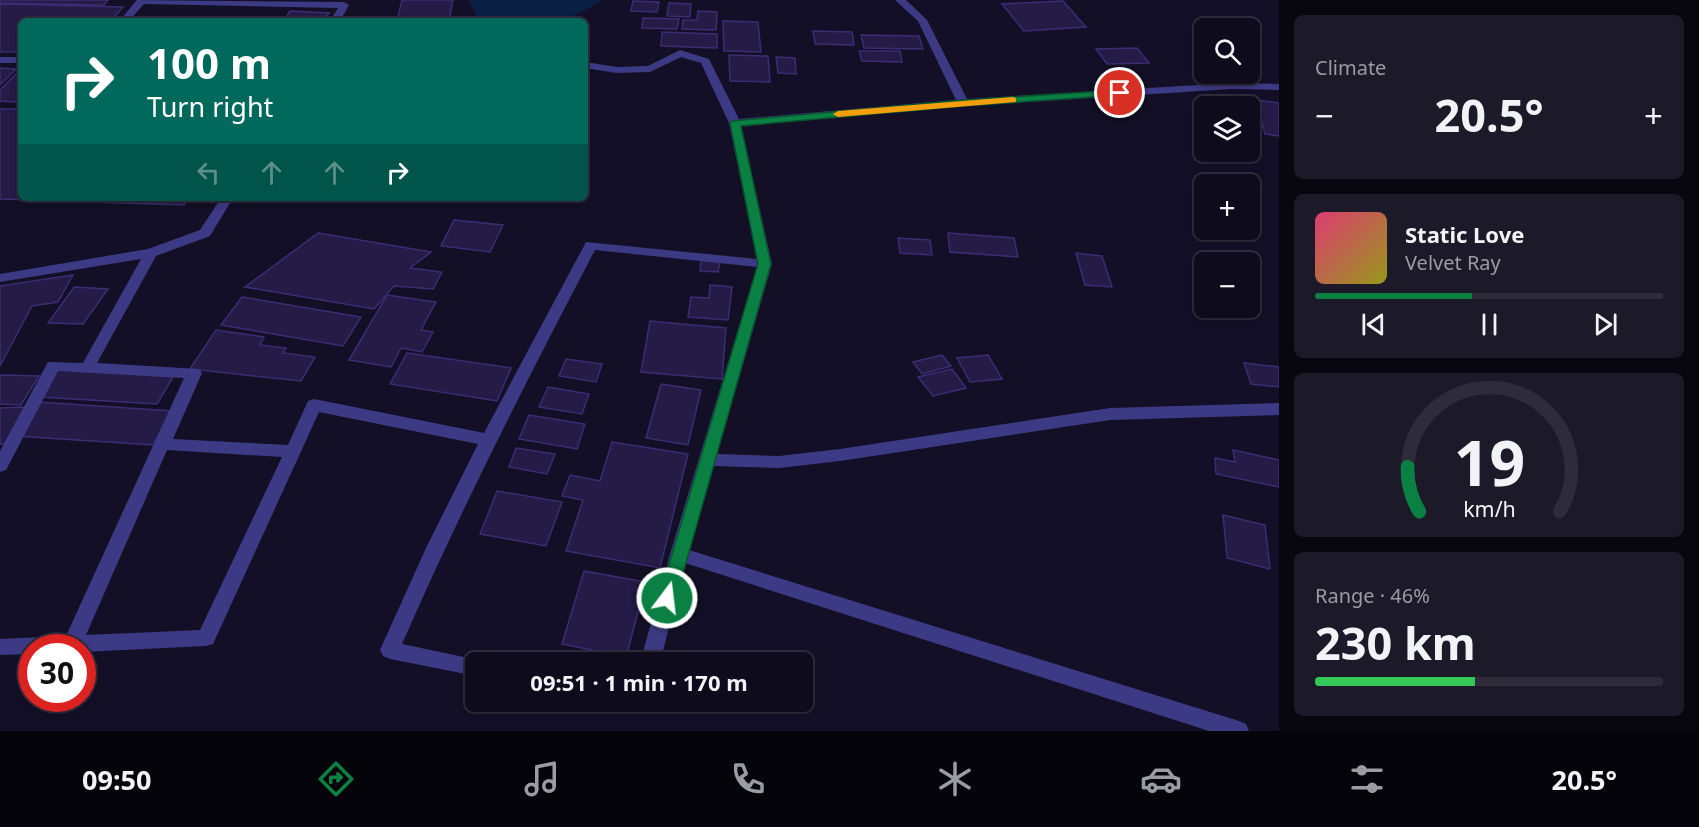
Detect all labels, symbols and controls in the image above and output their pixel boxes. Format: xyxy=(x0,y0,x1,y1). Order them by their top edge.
map controls xyxy=(1194,18,1260,318)
button: search xyxy=(1194,18,1260,84)
text: 100 m xyxy=(147,34,271,91)
icon: right xyxy=(48,42,126,120)
text: Climate xyxy=(1315,54,1386,81)
pin xyxy=(1094,67,1145,118)
icon: arrive xyxy=(1103,76,1136,109)
text: 20.5° xyxy=(1435,84,1543,145)
text: Turn right xyxy=(147,88,273,125)
text: − xyxy=(1315,93,1334,138)
text: + xyxy=(1644,93,1663,138)
button: layers xyxy=(1194,96,1260,162)
icon: left xyxy=(192,156,225,189)
icon: ahead xyxy=(255,156,288,189)
icon: ahead xyxy=(318,156,351,189)
icon: right xyxy=(381,156,414,189)
button: + xyxy=(1194,174,1260,240)
text: Static Love xyxy=(1405,219,1524,249)
text: Velvet Ray xyxy=(1405,249,1501,276)
button: − xyxy=(1194,252,1260,318)
icon: previous xyxy=(1357,308,1390,341)
icon: pause xyxy=(1473,308,1506,341)
icon: next xyxy=(1589,308,1622,341)
text: 19 xyxy=(1453,419,1525,504)
text: km/h xyxy=(1463,494,1515,523)
position arrow xyxy=(635,566,699,630)
text: Range · 46% xyxy=(1315,582,1430,609)
text: 230 km xyxy=(1315,612,1476,673)
speed limit sign: 30 xyxy=(18,634,96,712)
text: 09:51 · 1 min · 170 m xyxy=(530,667,748,697)
icon: directions xyxy=(315,758,357,800)
icon: music xyxy=(521,758,563,800)
icon: phone xyxy=(727,758,769,800)
icon: climate xyxy=(934,758,976,800)
icon: car xyxy=(1140,758,1182,800)
icon: filters xyxy=(1346,758,1388,800)
text: 09:50 xyxy=(82,761,151,798)
text: 20.5° xyxy=(1552,761,1617,798)

